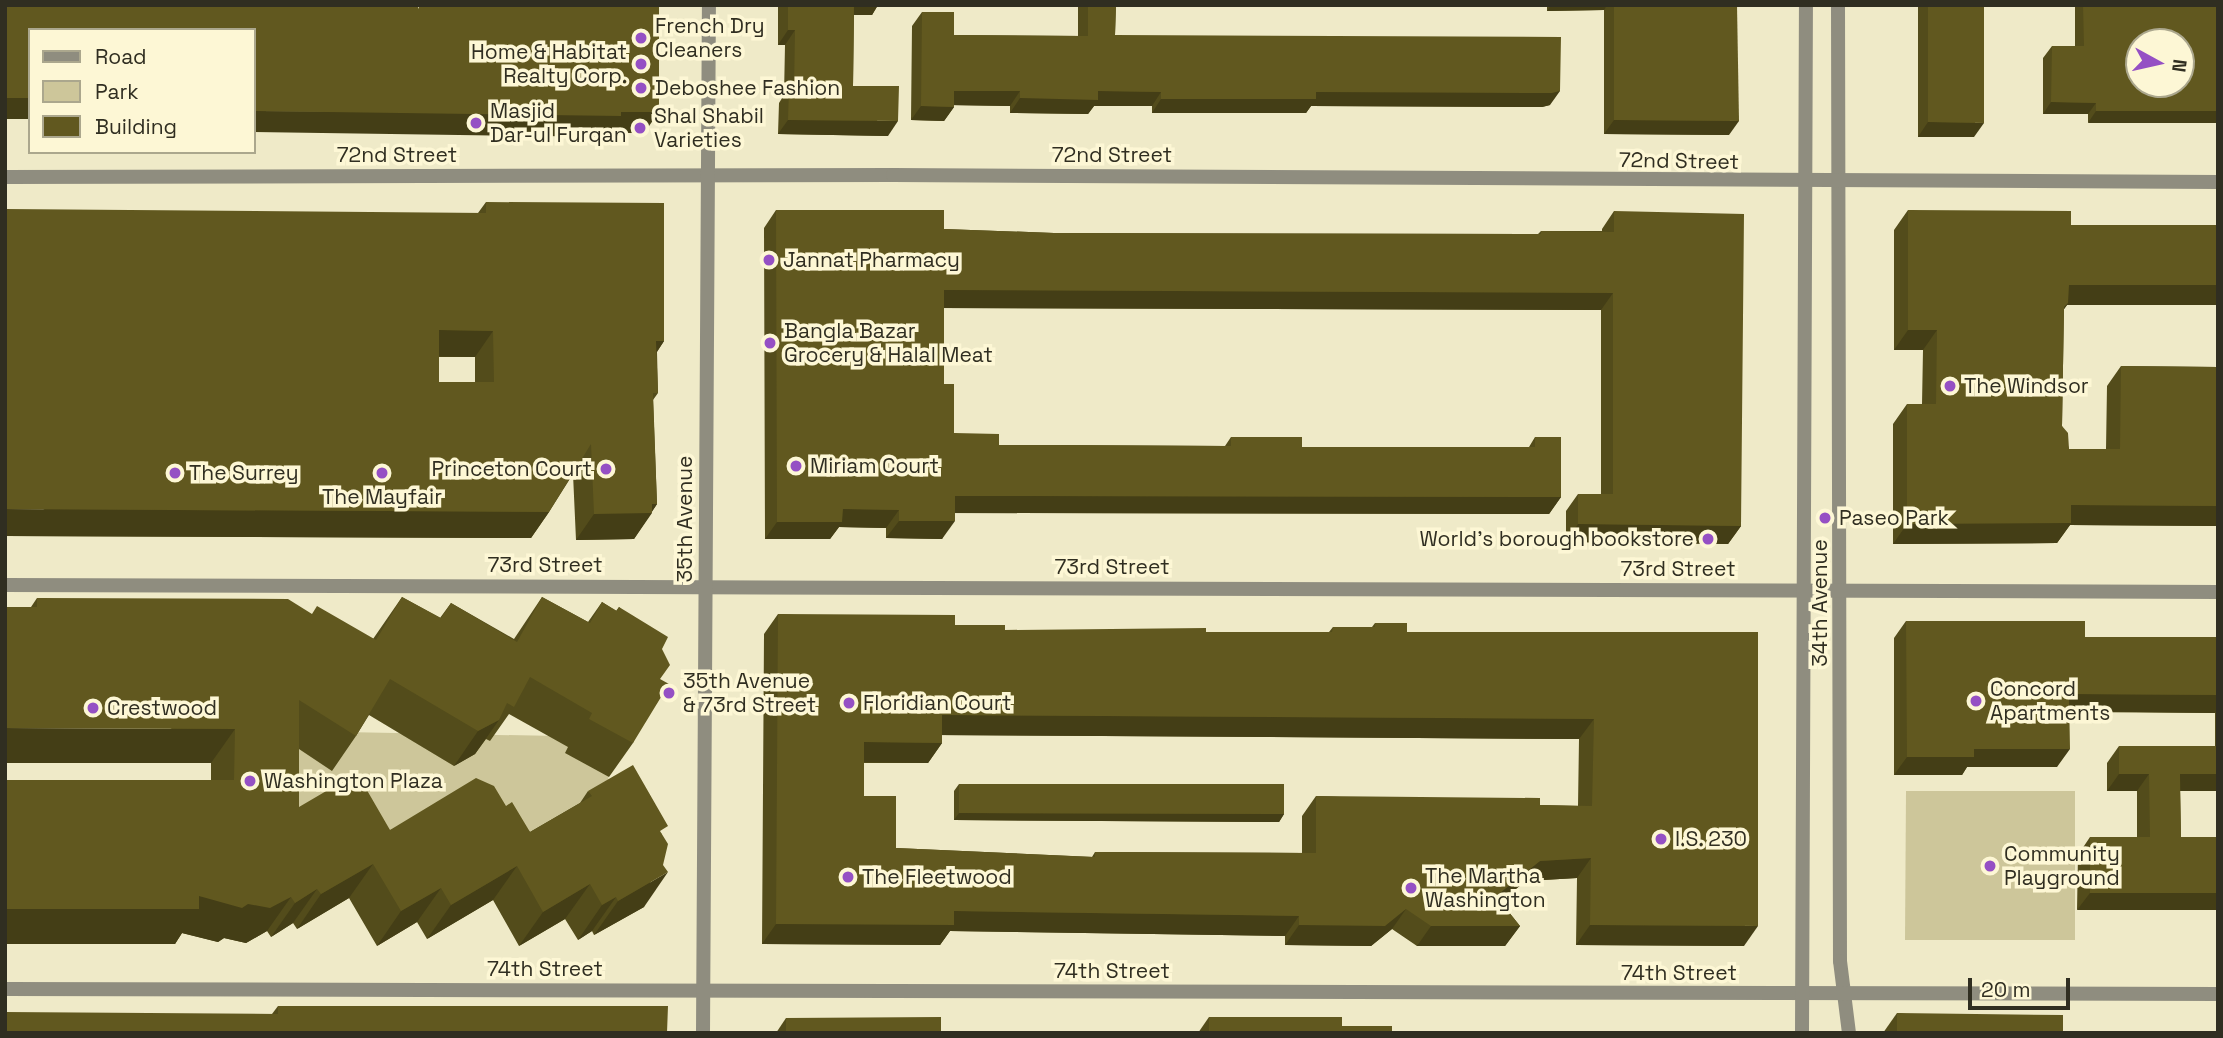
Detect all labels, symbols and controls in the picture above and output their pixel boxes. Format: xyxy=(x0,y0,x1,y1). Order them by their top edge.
place label: French Dry Cleaners xyxy=(655,13,765,63)
legend xyxy=(28,28,256,154)
north arrow xyxy=(2125,28,2195,98)
marker: French Dry Cleaners xyxy=(633,30,649,46)
place label: Home & Habitat Realty Corp. xyxy=(471,39,627,89)
text: Road xyxy=(95,43,147,70)
marker: Home & Habitat Realty Corp. xyxy=(633,56,649,72)
text: N xyxy=(2166,58,2193,74)
place label: Deboshee Fashion xyxy=(655,75,840,101)
text: Park xyxy=(95,78,139,105)
marker: Deboshee Fashion xyxy=(633,80,649,96)
place label: Masjid Dar-ul Furqan xyxy=(490,98,627,148)
place label: Shal Shabil Varieties xyxy=(654,103,764,153)
text: Building xyxy=(95,113,177,140)
marker: Masjid Dar-ul Furqan xyxy=(468,115,484,131)
marker: Shal Shabil Varieties xyxy=(632,120,648,136)
street label: 72nd Street xyxy=(337,142,457,168)
street label: 72nd Street xyxy=(1052,142,1172,168)
street label: 72nd Street xyxy=(1619,147,1739,175)
place label: Jannat Pharmacy xyxy=(783,247,960,273)
marker: Jannat Pharmacy xyxy=(761,252,777,268)
place label: Bangla Bazar Grocery & Halal Meat xyxy=(784,318,993,368)
marker: Bangla Bazar Grocery & Halal Meat xyxy=(762,335,778,351)
place label: The Windsor xyxy=(1964,373,2089,399)
marker: The Windsor xyxy=(1942,378,1958,394)
place label: Miriam Court xyxy=(810,453,939,479)
street label: 35th Avenue xyxy=(672,455,698,583)
place label: Princeton Court xyxy=(431,456,592,482)
marker: Miriam Court xyxy=(788,458,804,474)
place label: The Surrey xyxy=(189,460,299,486)
marker: Princeton Court xyxy=(598,461,614,477)
marker: The Surrey xyxy=(167,465,183,481)
marker: The Mayfair xyxy=(374,465,390,481)
place label: The Mayfair xyxy=(322,484,442,510)
place label: Paseo Park xyxy=(1839,505,1949,531)
marker: Paseo Park xyxy=(1817,510,1833,526)
place label: World’s borough bookstore xyxy=(1419,526,1694,552)
marker: World’s borough bookstore xyxy=(1700,531,1716,547)
street label: 34th Avenue xyxy=(1807,539,1833,667)
street label: 73rd Street xyxy=(487,552,603,578)
street label: 73rd Street xyxy=(1054,554,1170,580)
street label: 73rd Street xyxy=(1620,556,1736,582)
place label: 35th Avenue & 73rd Street xyxy=(683,668,816,718)
place label: Concord Apartments xyxy=(1990,676,2110,726)
marker: 35th Avenue & 73rd Street xyxy=(661,685,677,701)
place label: Floridian Court xyxy=(863,690,1011,716)
marker: Concord Apartments xyxy=(1968,693,1984,709)
place label: Crestwood xyxy=(107,695,217,721)
marker: Floridian Court xyxy=(841,695,857,711)
marker: Crestwood xyxy=(85,700,101,716)
place label: Washington Plaza xyxy=(264,768,443,794)
marker: Washington Plaza xyxy=(242,773,258,789)
place label: I.S. 230 xyxy=(1675,826,1748,852)
marker: I.S. 230 xyxy=(1653,831,1669,847)
place label: Community Playground xyxy=(2004,841,2120,891)
marker: Community Playground xyxy=(1982,858,1998,874)
place label: The Martha Washington xyxy=(1425,863,1546,913)
place label: The Fleetwood xyxy=(862,864,1012,890)
marker: The Fleetwood xyxy=(840,869,856,885)
marker: The Martha Washington xyxy=(1403,880,1419,896)
street label: 74th Street xyxy=(487,956,603,982)
street label: 74th Street xyxy=(1054,958,1170,984)
street label: 74th Street xyxy=(1621,960,1737,986)
scale bar xyxy=(1971,964,2072,1008)
text: 20 m xyxy=(1981,976,2031,1003)

